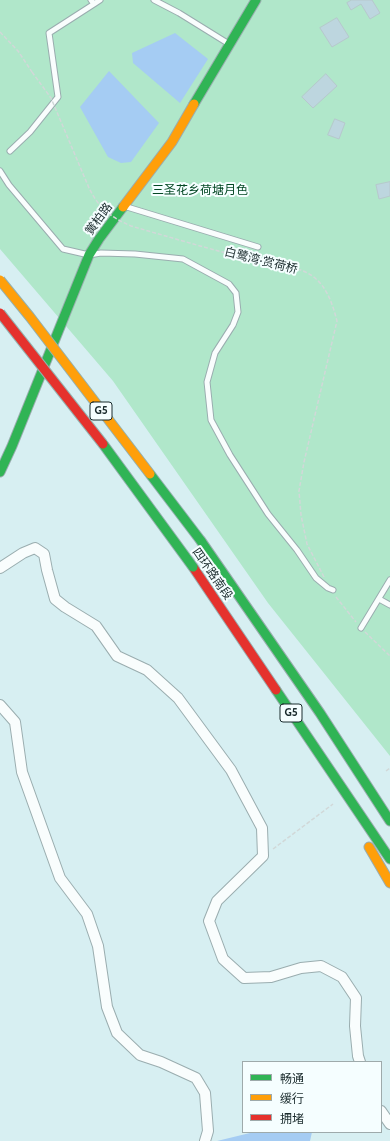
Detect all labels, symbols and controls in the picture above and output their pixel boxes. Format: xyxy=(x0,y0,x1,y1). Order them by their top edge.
park label: 三圣花乡荷塘月色 xyxy=(152,183,248,197)
street label: 黉柏路 xyxy=(83,200,115,238)
street label: 白鹭湾·赏荷桥 xyxy=(223,245,299,277)
road number: G5 xyxy=(90,402,112,420)
street label: 四环路南段 xyxy=(189,545,235,603)
road number: G5 xyxy=(280,704,302,722)
legend xyxy=(242,1061,382,1133)
text: 畅通 xyxy=(280,1071,304,1086)
text: 缓行 xyxy=(280,1091,304,1106)
text: 拥堵 xyxy=(280,1111,304,1126)

